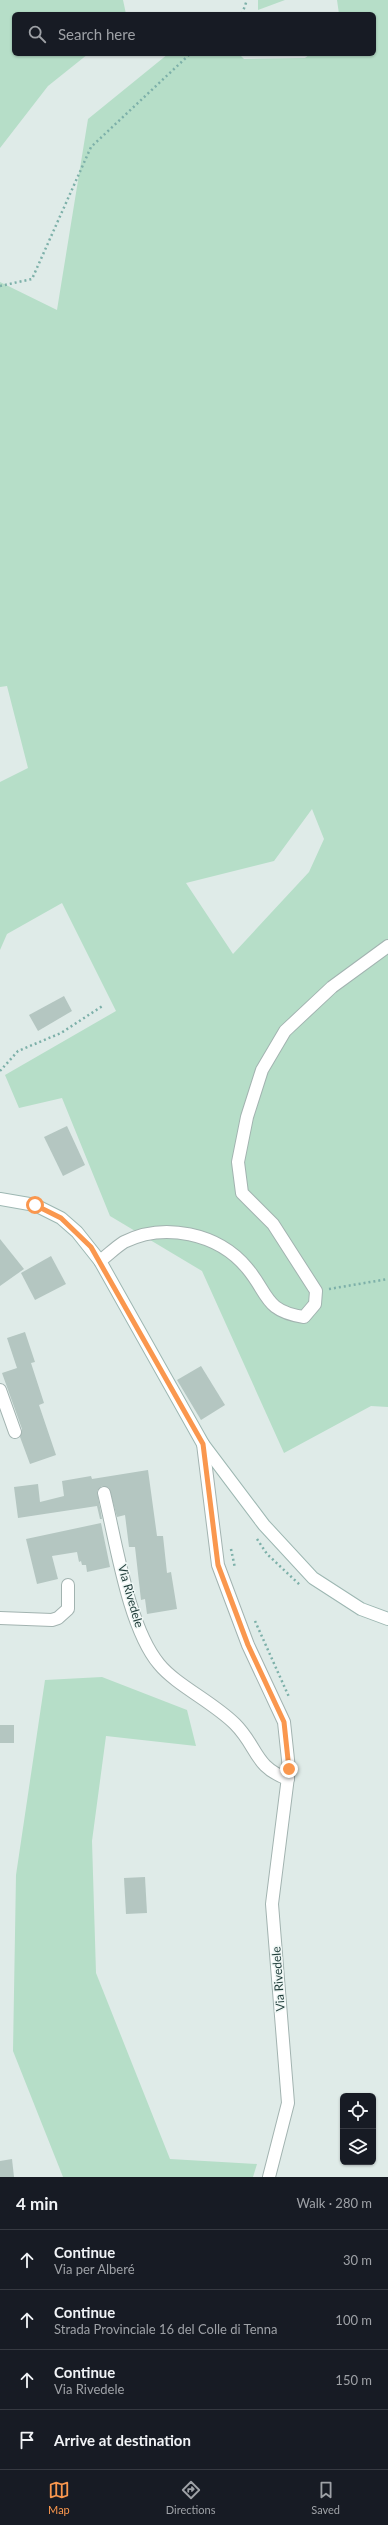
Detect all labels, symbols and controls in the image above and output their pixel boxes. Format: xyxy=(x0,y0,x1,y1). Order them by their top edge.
search box xyxy=(12,12,376,56)
icon: search xyxy=(26,23,48,45)
text: Search here xyxy=(58,25,135,43)
route start xyxy=(26,1196,44,1214)
street label: Via Rivedele xyxy=(115,1563,147,1629)
route end xyxy=(280,1760,298,1778)
street label: Via Rivedele xyxy=(268,1946,288,2012)
map controls xyxy=(340,2093,376,2165)
button: locate xyxy=(340,2093,376,2129)
button: layers xyxy=(340,2129,376,2165)
text: 4 min xyxy=(16,2193,58,2214)
text: Walk · 280 m xyxy=(296,2195,372,2211)
text: Continue xyxy=(54,2243,115,2261)
icon: ahead xyxy=(16,2249,38,2271)
text: 30 m xyxy=(343,2252,372,2268)
text: Via per Alberé xyxy=(54,2261,135,2277)
text: Continue xyxy=(54,2303,115,2321)
icon: ahead xyxy=(16,2309,38,2331)
text: 100 m xyxy=(335,2312,372,2328)
text: Strada Provinciale 16 del Colle di Tenna xyxy=(54,2321,278,2337)
text: Continue xyxy=(54,2363,115,2381)
icon: ahead xyxy=(16,2369,38,2391)
text: 150 m xyxy=(335,2372,372,2388)
text: Via Rivedele xyxy=(54,2381,124,2397)
icon: arrive xyxy=(16,2429,38,2451)
text: Arrive at destination xyxy=(54,2431,191,2449)
tab: Map xyxy=(48,2479,70,2516)
tab: Directions xyxy=(166,2479,215,2516)
tab: Saved xyxy=(311,2479,340,2516)

